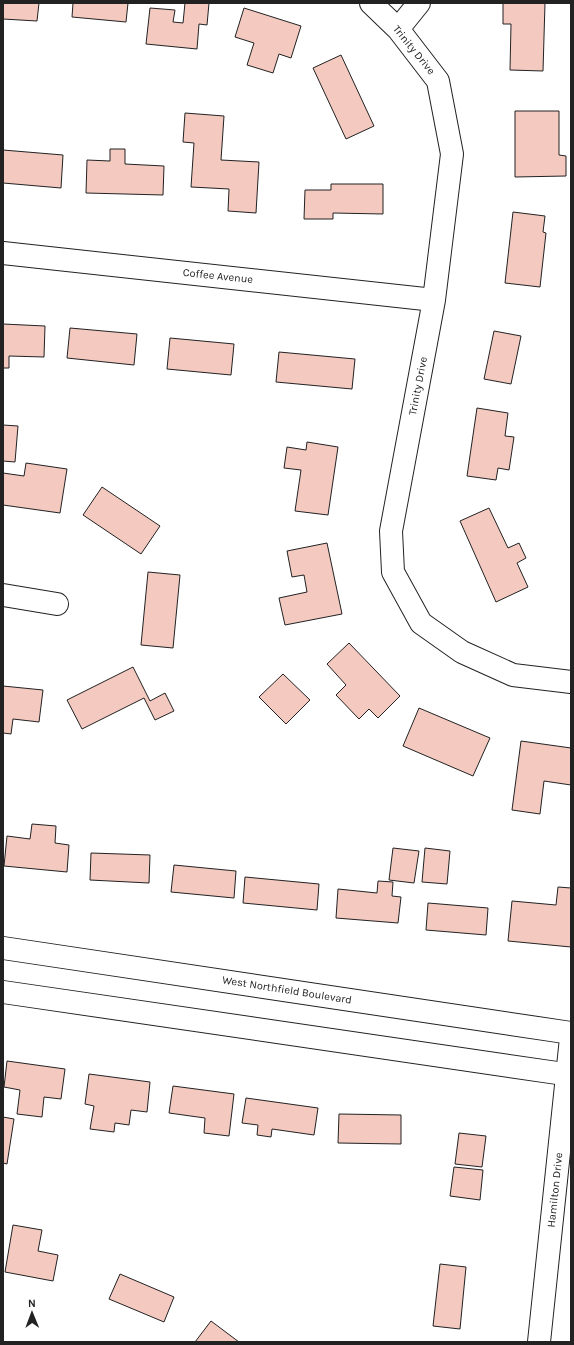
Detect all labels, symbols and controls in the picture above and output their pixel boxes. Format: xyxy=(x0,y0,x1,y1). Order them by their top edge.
street label: Trinity Drive xyxy=(390,23,438,77)
street label: Coffee Avenue xyxy=(182,266,254,286)
street label: Trinity Drive xyxy=(406,355,430,416)
street label: West Northfield Boulevard xyxy=(221,973,353,1007)
street label: Hamilton Drive xyxy=(545,1152,565,1228)
north arrow xyxy=(12,1293,52,1333)
text: N xyxy=(28,1297,36,1310)

